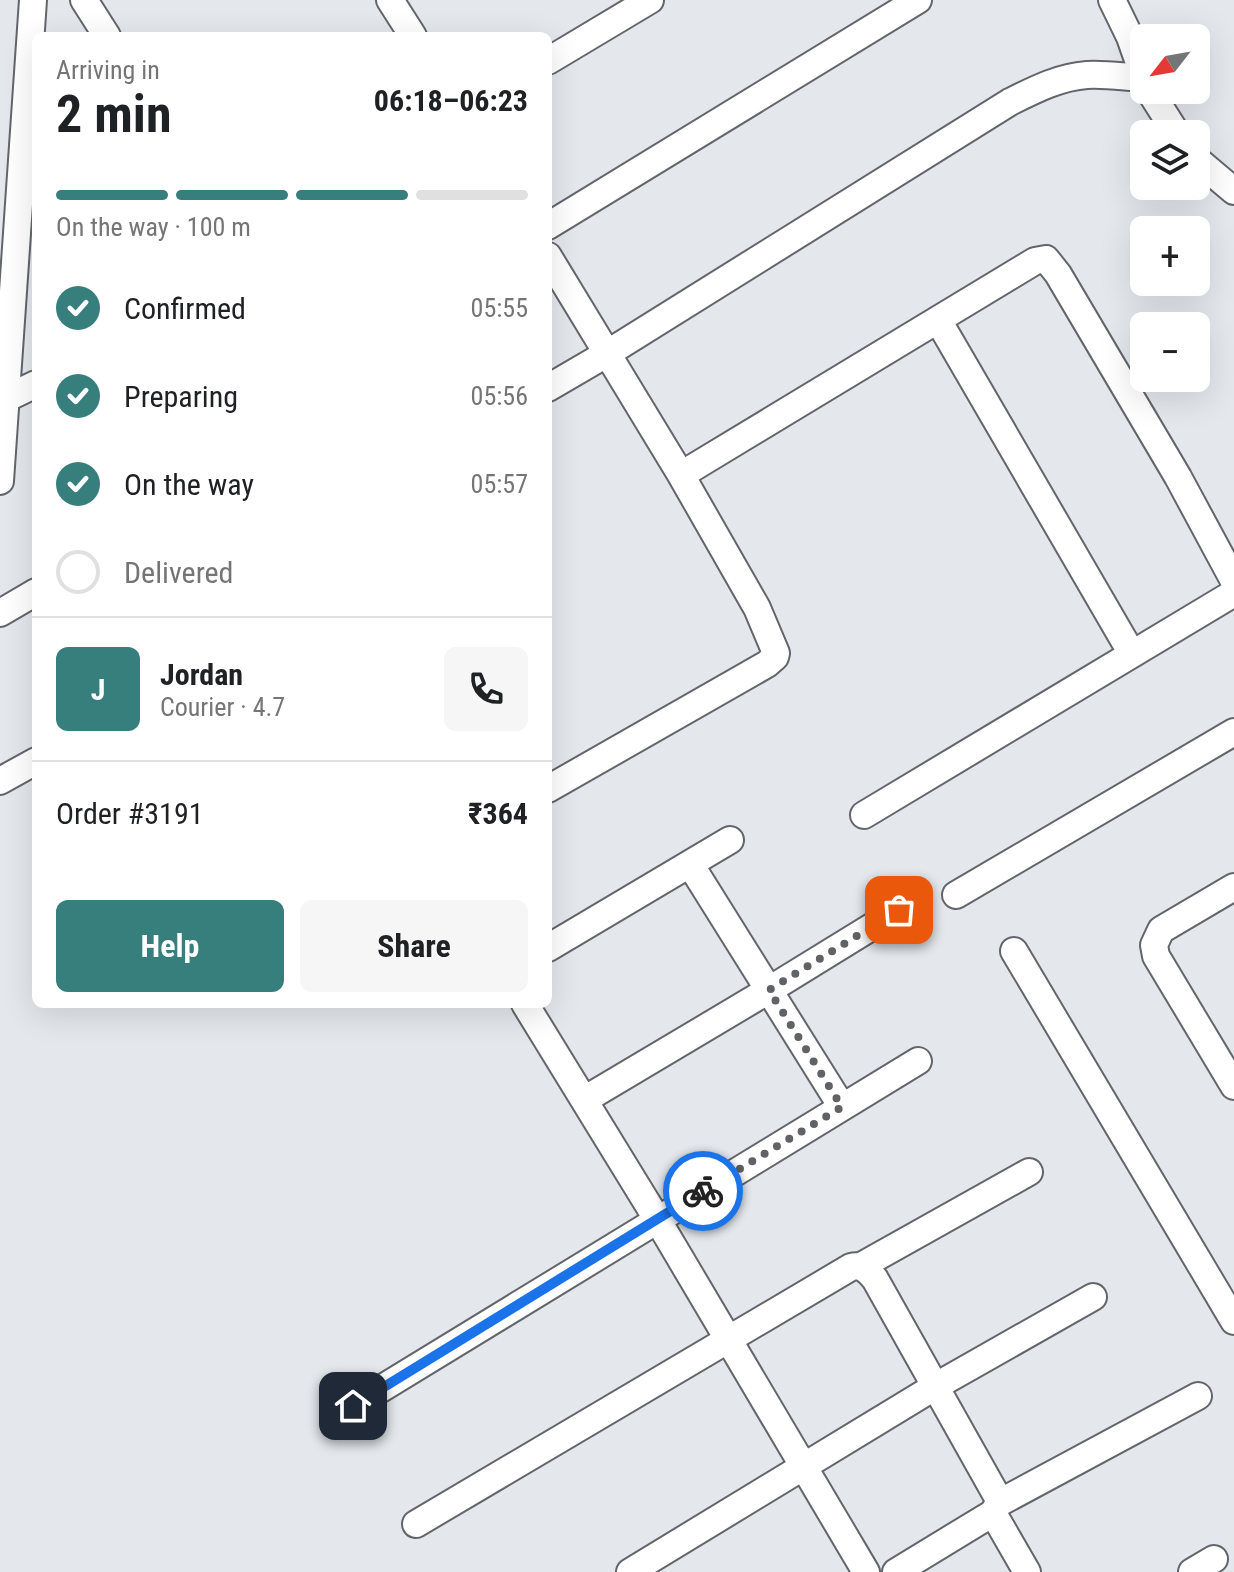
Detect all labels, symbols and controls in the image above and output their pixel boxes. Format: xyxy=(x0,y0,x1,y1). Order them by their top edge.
north arrow xyxy=(1130,24,1210,104)
map controls xyxy=(1130,24,1210,392)
text: Arriving in xyxy=(56,55,160,85)
text: 06:18–06:23 xyxy=(374,83,528,118)
text: 2 min xyxy=(56,84,172,145)
button: layers xyxy=(1130,120,1210,200)
text: On the way · 100 m xyxy=(56,212,251,242)
button: + xyxy=(1130,216,1210,296)
icon: check xyxy=(56,286,100,330)
text: Confirmed xyxy=(124,291,246,326)
text: 05:55 xyxy=(471,293,528,323)
button: − xyxy=(1130,312,1210,392)
icon: check xyxy=(56,374,100,418)
text: Preparing xyxy=(124,379,238,414)
text: 05:56 xyxy=(471,381,528,411)
icon: check xyxy=(56,462,100,506)
text: On the way xyxy=(124,467,254,502)
text: 05:57 xyxy=(471,469,528,499)
text: Delivered xyxy=(124,555,233,590)
button: phone xyxy=(444,647,528,731)
text: Jordan xyxy=(160,657,243,692)
text: J xyxy=(91,672,105,707)
text: Courier · 4.7 xyxy=(160,692,285,722)
text: Order #3191 xyxy=(56,796,204,831)
text: ₹364 xyxy=(468,796,528,831)
pin xyxy=(865,876,933,944)
icon: bag xyxy=(877,888,921,932)
button: Help xyxy=(56,900,284,992)
button: Share xyxy=(300,900,528,992)
courier xyxy=(663,1151,743,1231)
icon: bike xyxy=(681,1169,725,1213)
pin xyxy=(319,1372,387,1440)
icon: home xyxy=(331,1384,375,1428)

